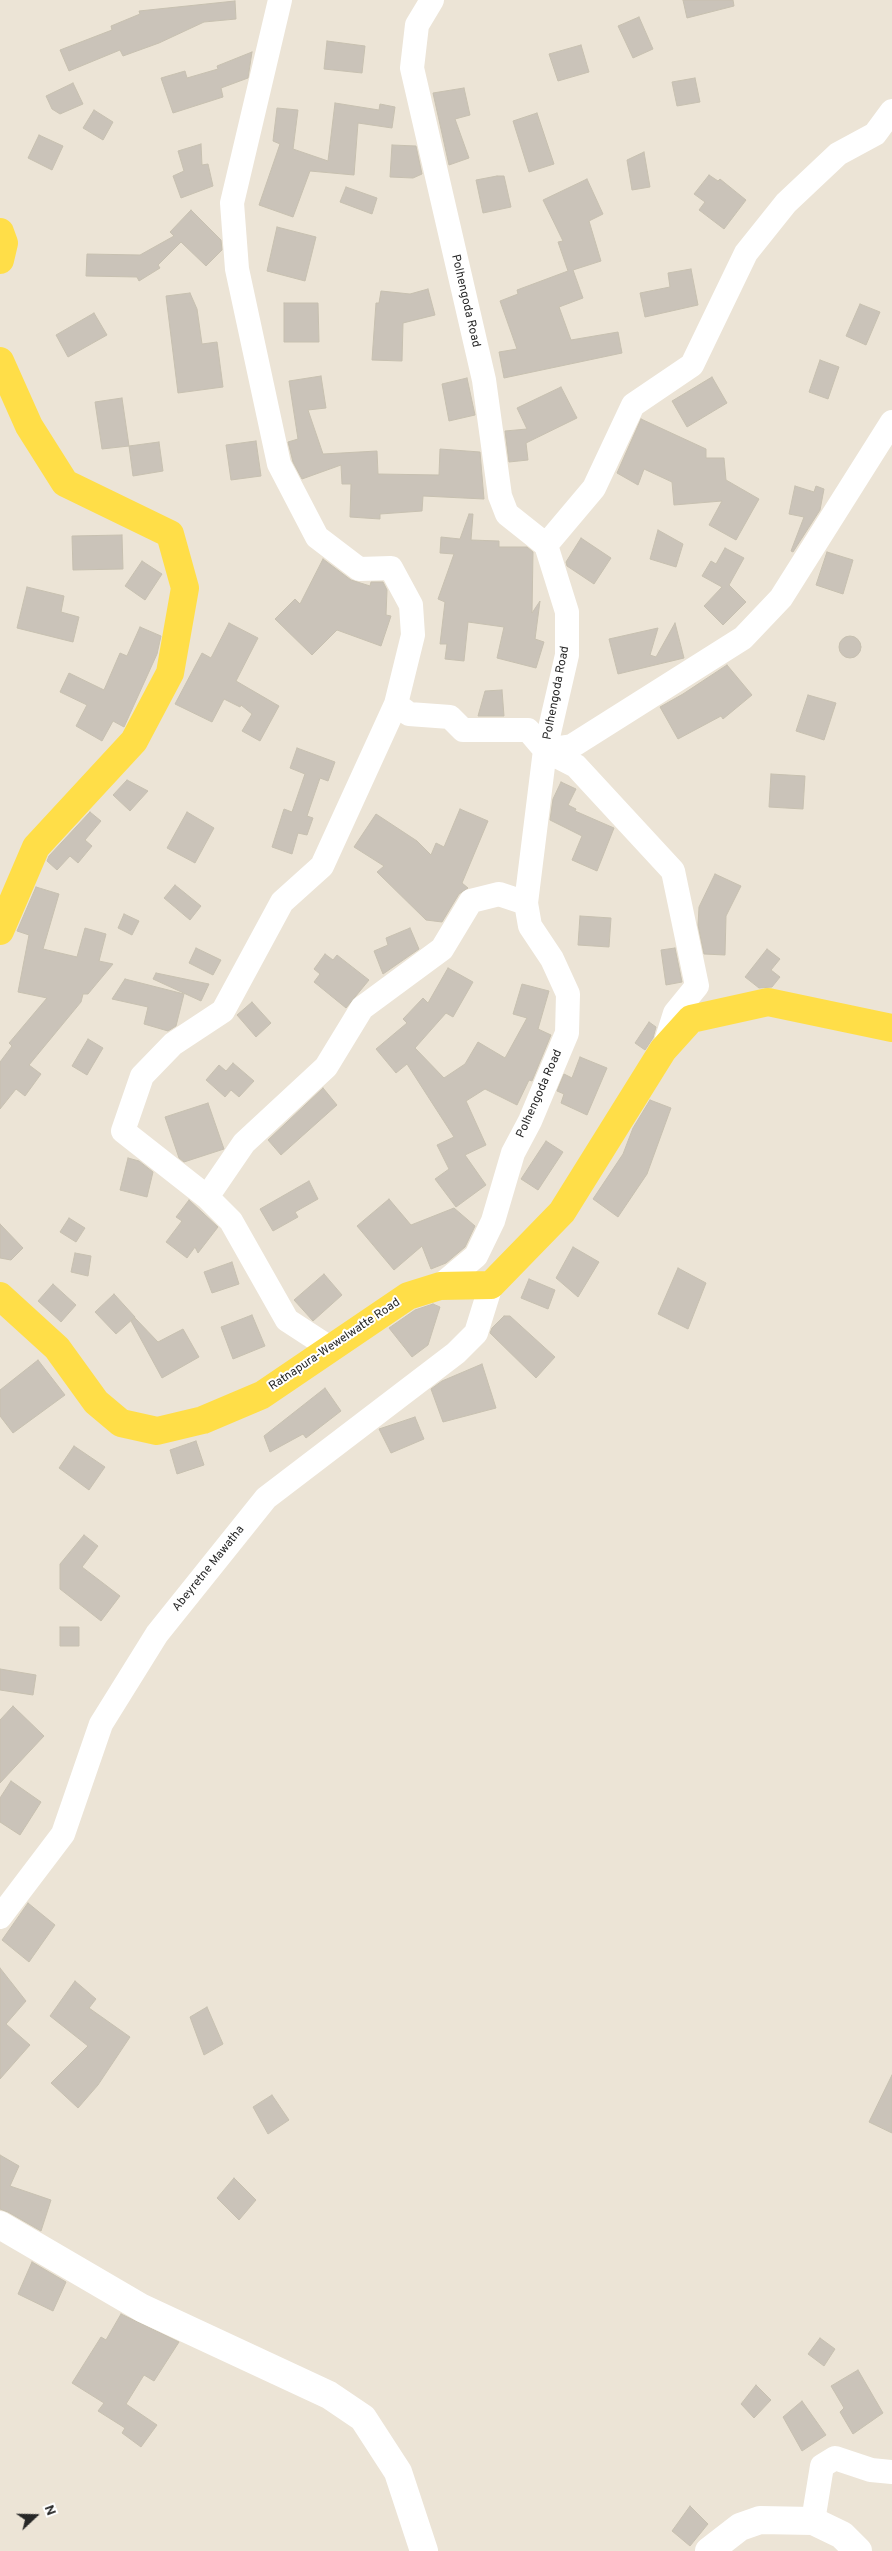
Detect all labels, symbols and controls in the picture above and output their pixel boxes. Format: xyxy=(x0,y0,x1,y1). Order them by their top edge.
street label: Polhengoda Road xyxy=(447,253,483,349)
street label: Polhengoda Road xyxy=(541,645,573,741)
street label: Polhengoda Road xyxy=(514,1048,566,1140)
street label: Ratnapura-Wewelwatte Road xyxy=(267,1296,403,1394)
street label: Abeyretne Mawatha xyxy=(170,1523,248,1615)
north arrow xyxy=(10,2491,60,2541)
text: N xyxy=(40,2503,59,2518)

